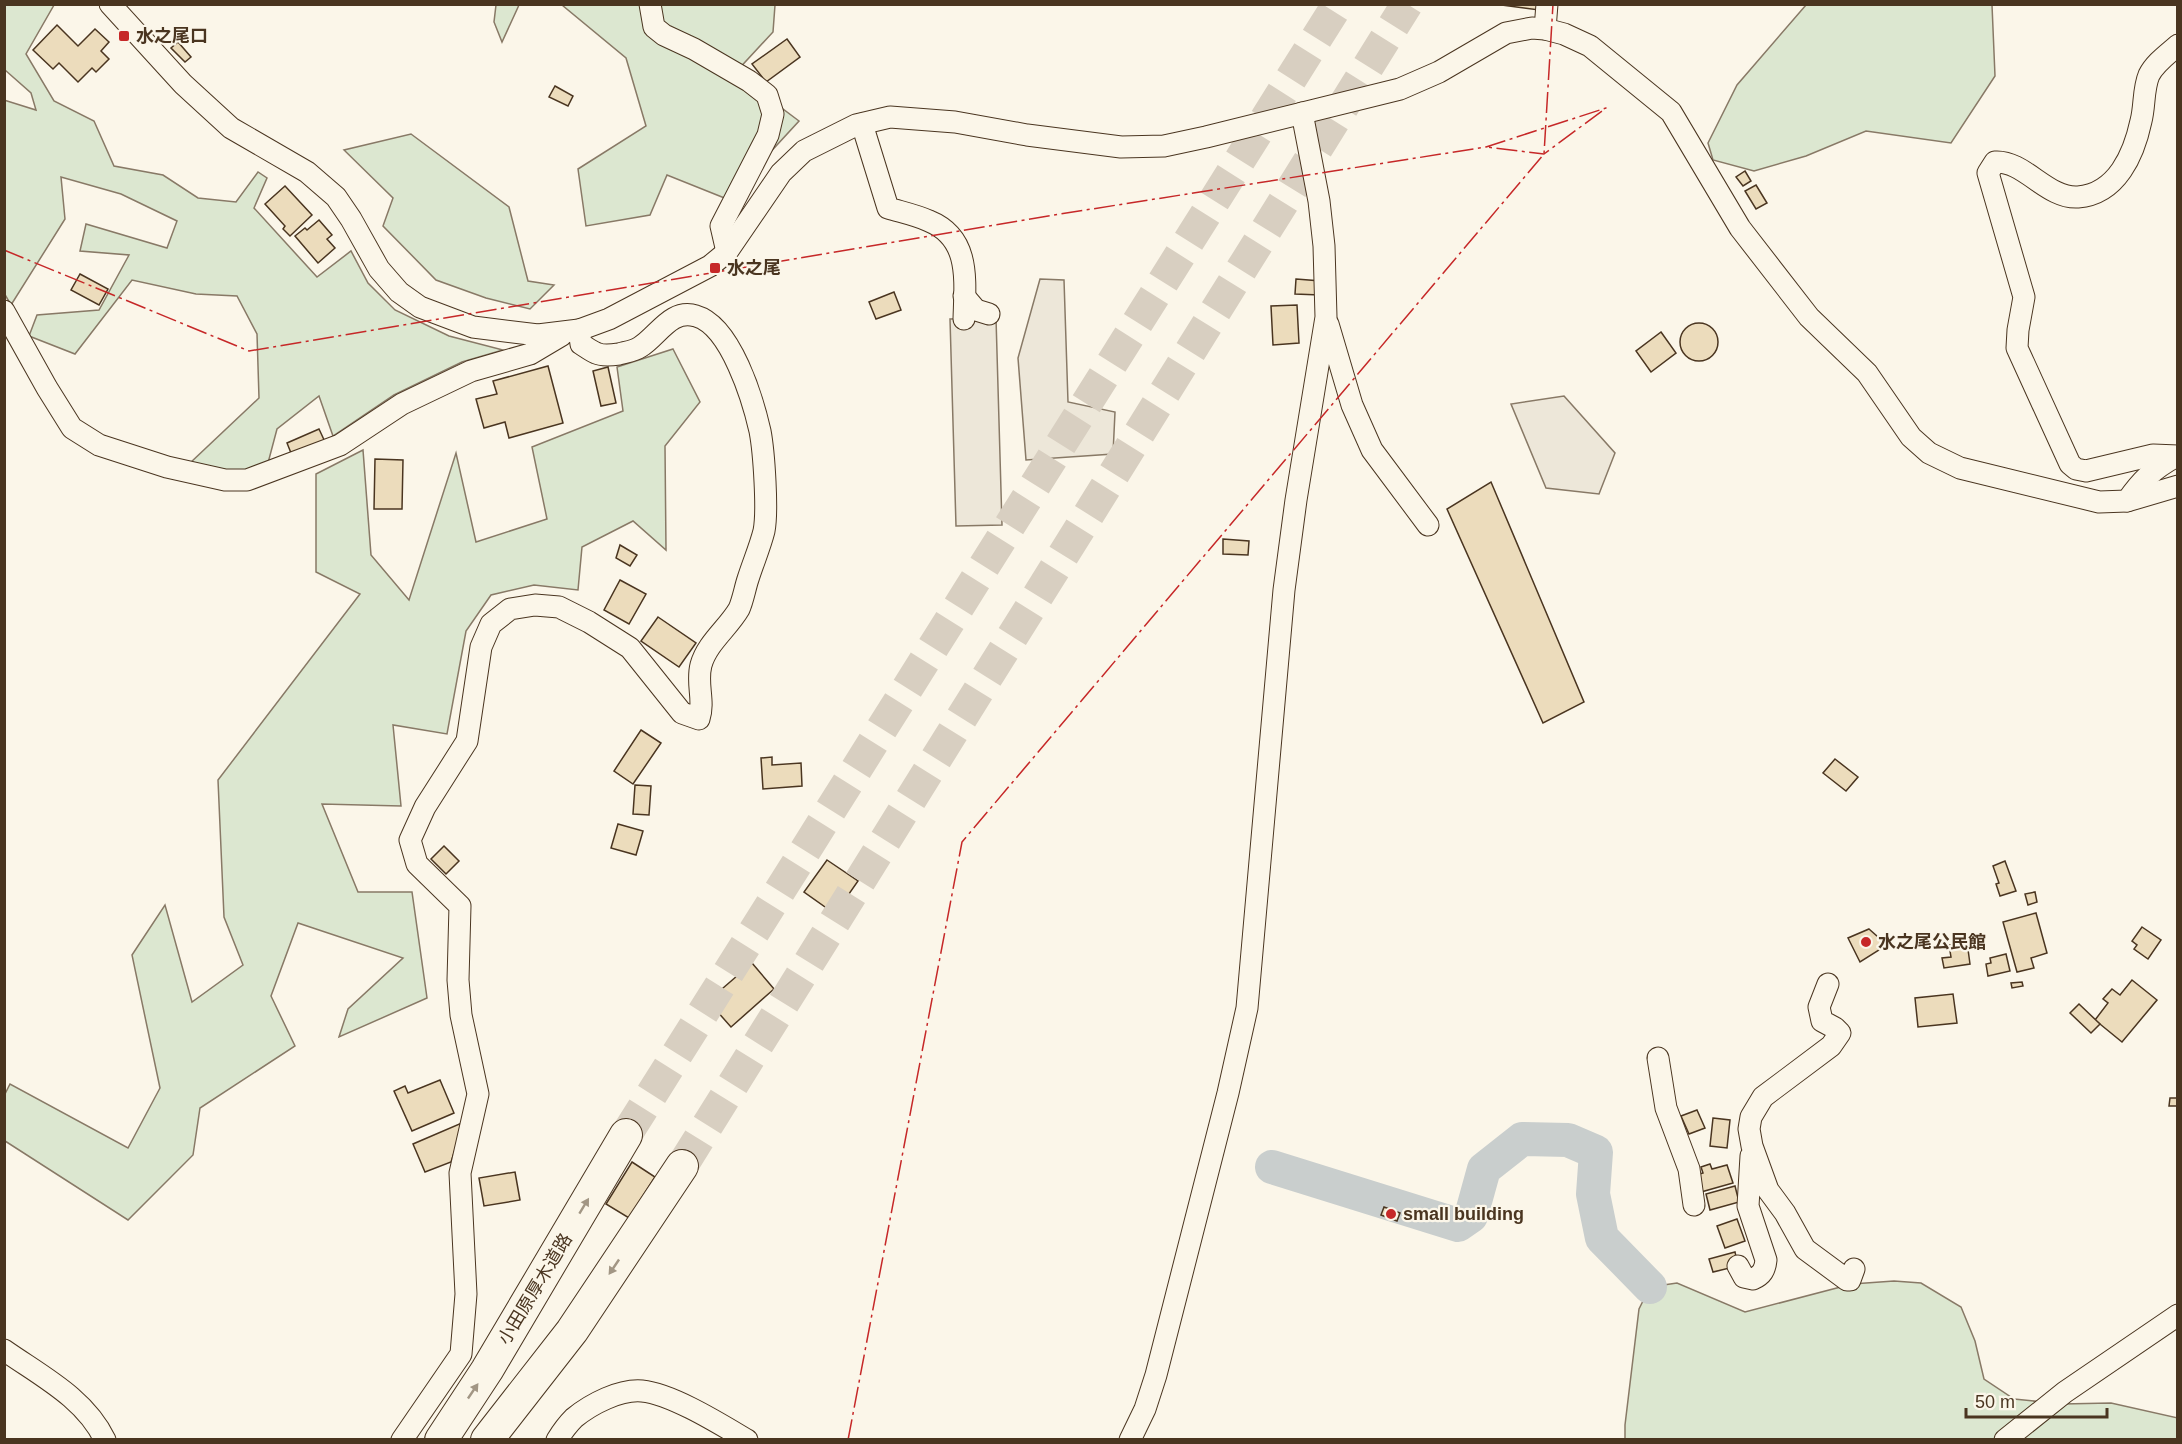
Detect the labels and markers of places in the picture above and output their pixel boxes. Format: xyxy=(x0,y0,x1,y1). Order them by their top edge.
place label: 水之尾口 xyxy=(136,26,208,46)
marker: 水之尾口 xyxy=(117,29,131,43)
place label: 水之尾 xyxy=(727,258,781,278)
marker: 水之尾 xyxy=(708,261,722,275)
place label: 水之尾公民館 xyxy=(1878,932,1986,952)
marker: 水之尾公民館 xyxy=(1859,935,1873,949)
place label: small building xyxy=(1403,1204,1524,1224)
marker: small building xyxy=(1384,1207,1398,1221)

